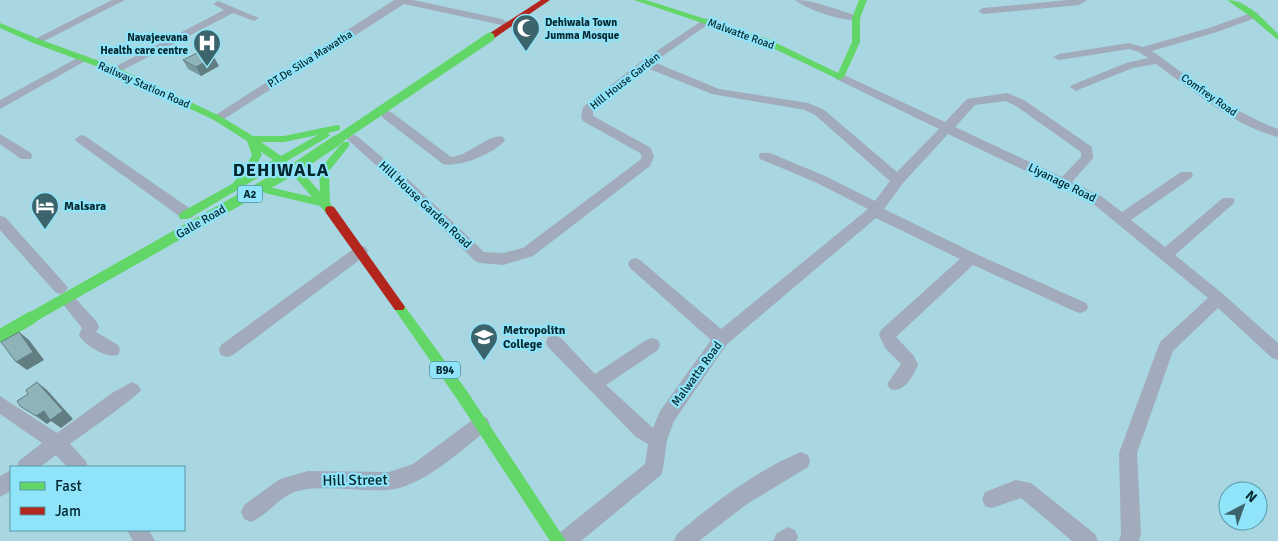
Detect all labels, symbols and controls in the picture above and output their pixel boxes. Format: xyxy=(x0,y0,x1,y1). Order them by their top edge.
mosque icon: Dehiwala Town Jumma Mosque xyxy=(511,13,541,52)
place label: Dehiwala Town Jumma Mosque xyxy=(545,16,620,42)
street label: Malwatte Road xyxy=(706,16,776,52)
street label: P.T.De Silva Mawatha xyxy=(265,27,355,90)
hospital icon: Navajeevana Health care centre xyxy=(192,28,222,67)
place label: Navajeevana Health care centre xyxy=(100,31,189,57)
street label: Hill House Garden xyxy=(588,50,662,112)
street label: Railway Station Road xyxy=(96,59,192,111)
street label: Comfrey Road xyxy=(1179,71,1240,119)
street label: Hill House Garden Road xyxy=(376,158,474,252)
district label: DEHIWALA xyxy=(233,159,329,181)
street label: Liyanage Road xyxy=(1025,160,1099,206)
road number: A2 xyxy=(238,185,262,202)
hotel icon: Malsara xyxy=(30,191,60,230)
place label: Malsara xyxy=(64,199,106,214)
street label: Galle Road xyxy=(173,202,229,242)
school or university icon: Metropolitn College xyxy=(469,322,499,361)
place label: Metropolitn College xyxy=(503,323,566,352)
street label: Malwatta Road xyxy=(668,339,726,409)
road number: B94 xyxy=(430,362,460,378)
legend xyxy=(10,466,185,531)
street label: Hill Street xyxy=(322,470,388,490)
text: Fast xyxy=(55,477,82,495)
north arrow xyxy=(1218,481,1268,531)
text: N xyxy=(1242,487,1260,506)
text: Jam xyxy=(55,502,81,520)

